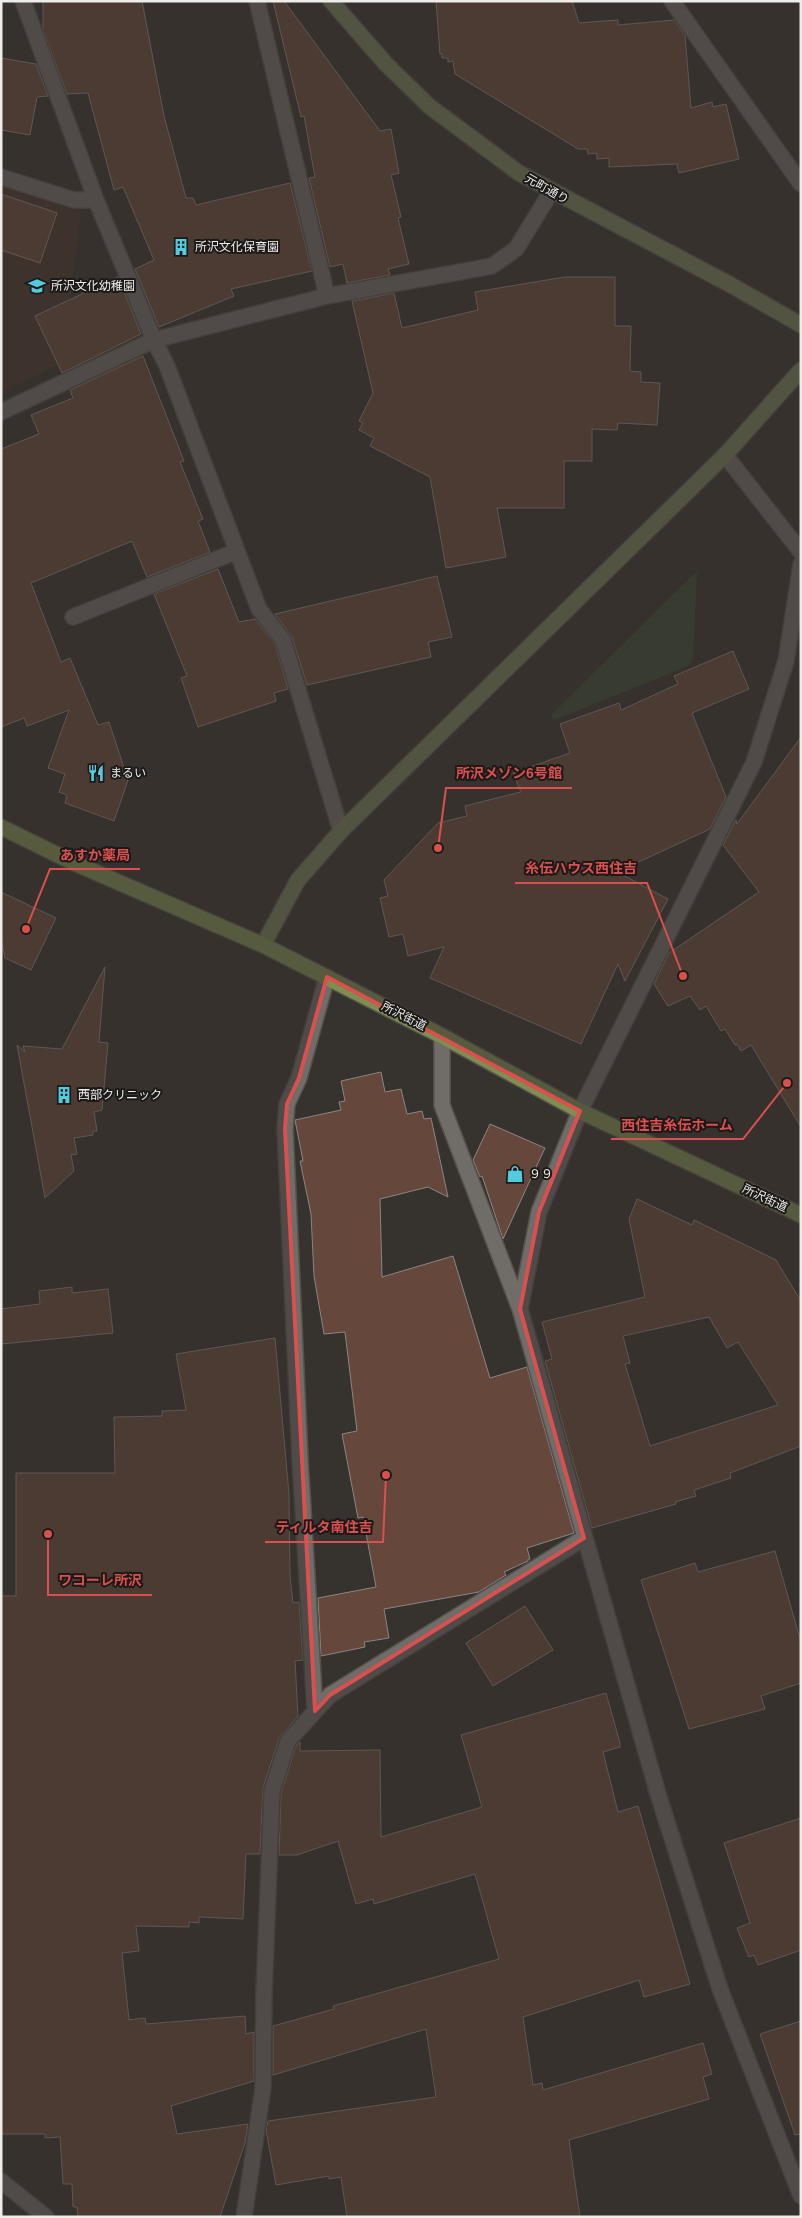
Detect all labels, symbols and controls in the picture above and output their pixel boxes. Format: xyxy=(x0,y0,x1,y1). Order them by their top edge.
street label: 元町通り xyxy=(523,171,571,207)
building icon: 所沢文化保育園 xyxy=(171,237,191,257)
place label: 所沢文化保育園 xyxy=(195,240,279,254)
school or university icon: 所沢文化幼稚園 xyxy=(27,276,47,296)
place label: 所沢文化幼稚園 xyxy=(51,279,135,293)
callout: 所沢メゾン6号館 xyxy=(446,759,572,788)
restaurant icon: まるい xyxy=(86,763,106,783)
text: 所沢メゾン6号館 xyxy=(456,765,562,781)
place label: まるい xyxy=(110,766,146,780)
callout: あすか薬局 xyxy=(50,840,140,869)
text: あすか薬局 xyxy=(60,847,130,863)
callout: 糸伝ハウス西住吉 xyxy=(515,854,647,883)
text: 糸伝ハウス西住吉 xyxy=(525,860,637,876)
street label: 所沢街道 xyxy=(379,999,429,1033)
building icon: 西部クリニック xyxy=(54,1085,74,1105)
place label: 西部クリニック xyxy=(78,1088,162,1102)
callout: 西住吉糸伝ホーム xyxy=(611,1110,743,1139)
text: 西住吉糸伝ホーム xyxy=(621,1117,733,1133)
shop icon: ９９ xyxy=(505,1164,525,1184)
place label: ９９ xyxy=(529,1167,553,1181)
street label: 所沢街道 xyxy=(740,1182,790,1214)
callout: ティルタ南住吉 xyxy=(265,1513,383,1542)
text: ティルタ南住吉 xyxy=(275,1519,373,1535)
callout: ワコーレ所沢 xyxy=(48,1566,152,1595)
text: ワコーレ所沢 xyxy=(58,1572,142,1588)

